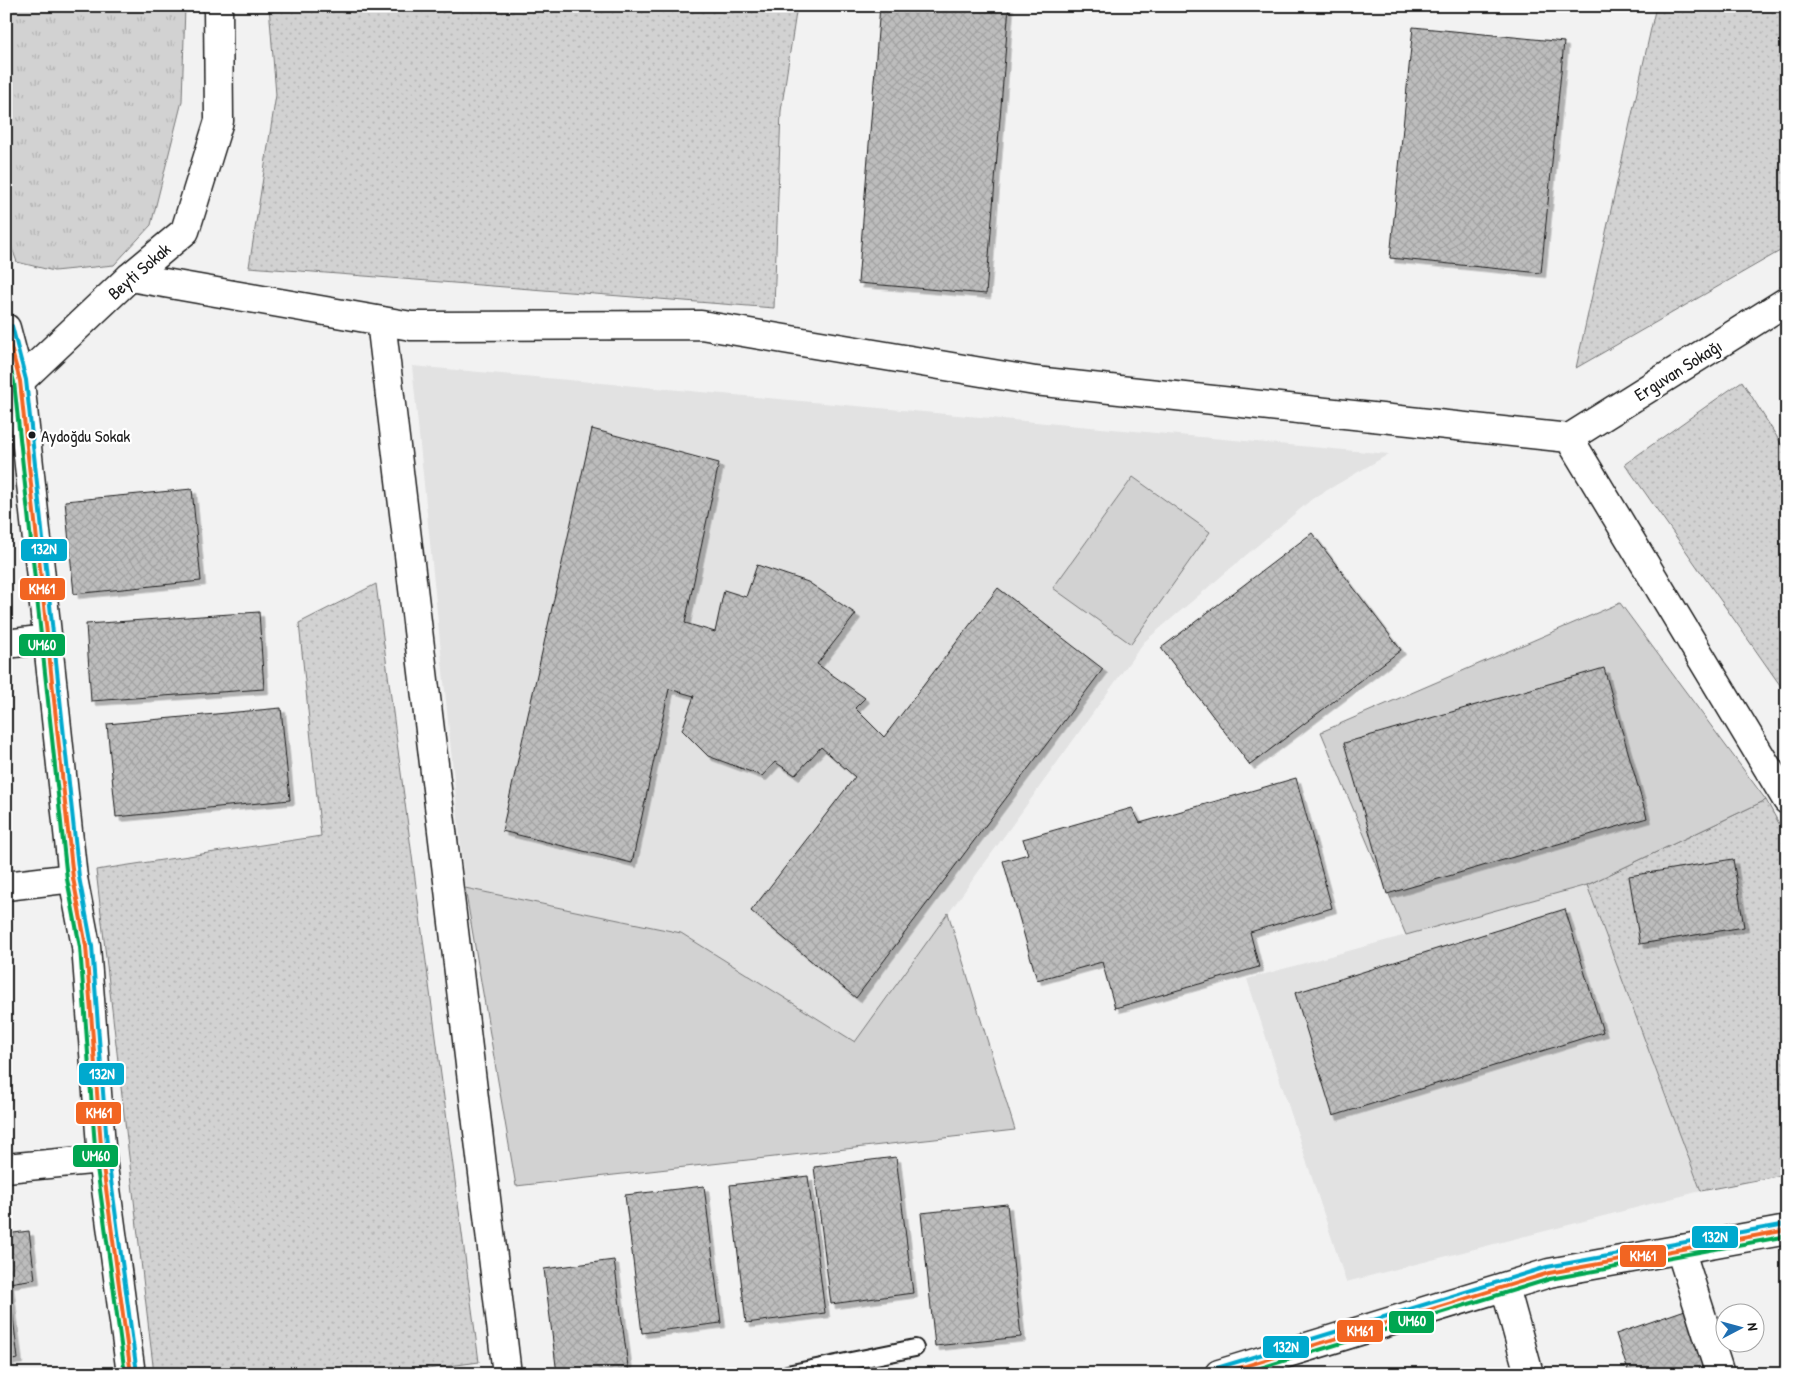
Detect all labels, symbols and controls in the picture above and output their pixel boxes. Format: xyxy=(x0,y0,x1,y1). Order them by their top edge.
street label: Beyti Sokak xyxy=(102,236,176,305)
street label: Erguvan Sokağı xyxy=(1630,333,1726,407)
place label: Aydoğdu Sokak xyxy=(41,424,130,447)
marker: Aydoğdu Sokak xyxy=(27,430,37,440)
line badge: 132N xyxy=(20,538,68,562)
text: 132N xyxy=(31,539,57,558)
line badge: KM61 xyxy=(19,577,66,601)
text: KM61 xyxy=(29,579,55,598)
line badge: UM60 xyxy=(18,633,66,657)
text: UM60 xyxy=(28,635,57,654)
line badge: 132N xyxy=(78,1062,125,1086)
text: 132N xyxy=(89,1064,115,1083)
line badge: KM61 xyxy=(75,1101,122,1125)
text: KM61 xyxy=(86,1103,112,1122)
line badge: UM60 xyxy=(72,1144,119,1168)
text: UM60 xyxy=(82,1146,111,1165)
line badge: 132N xyxy=(1691,1225,1739,1249)
text: 132N xyxy=(1702,1227,1728,1246)
line badge: KM61 xyxy=(1619,1244,1667,1268)
text: KM61 xyxy=(1630,1246,1656,1265)
north arrow xyxy=(1716,1302,1766,1352)
line badge: UM60 xyxy=(1388,1310,1435,1334)
text: UM60 xyxy=(1398,1311,1427,1330)
line badge: KM61 xyxy=(1336,1319,1384,1343)
text: KM61 xyxy=(1347,1321,1373,1340)
text: N xyxy=(1744,1322,1763,1332)
line badge: 132N xyxy=(1262,1335,1310,1359)
text: 132N xyxy=(1273,1337,1299,1356)

